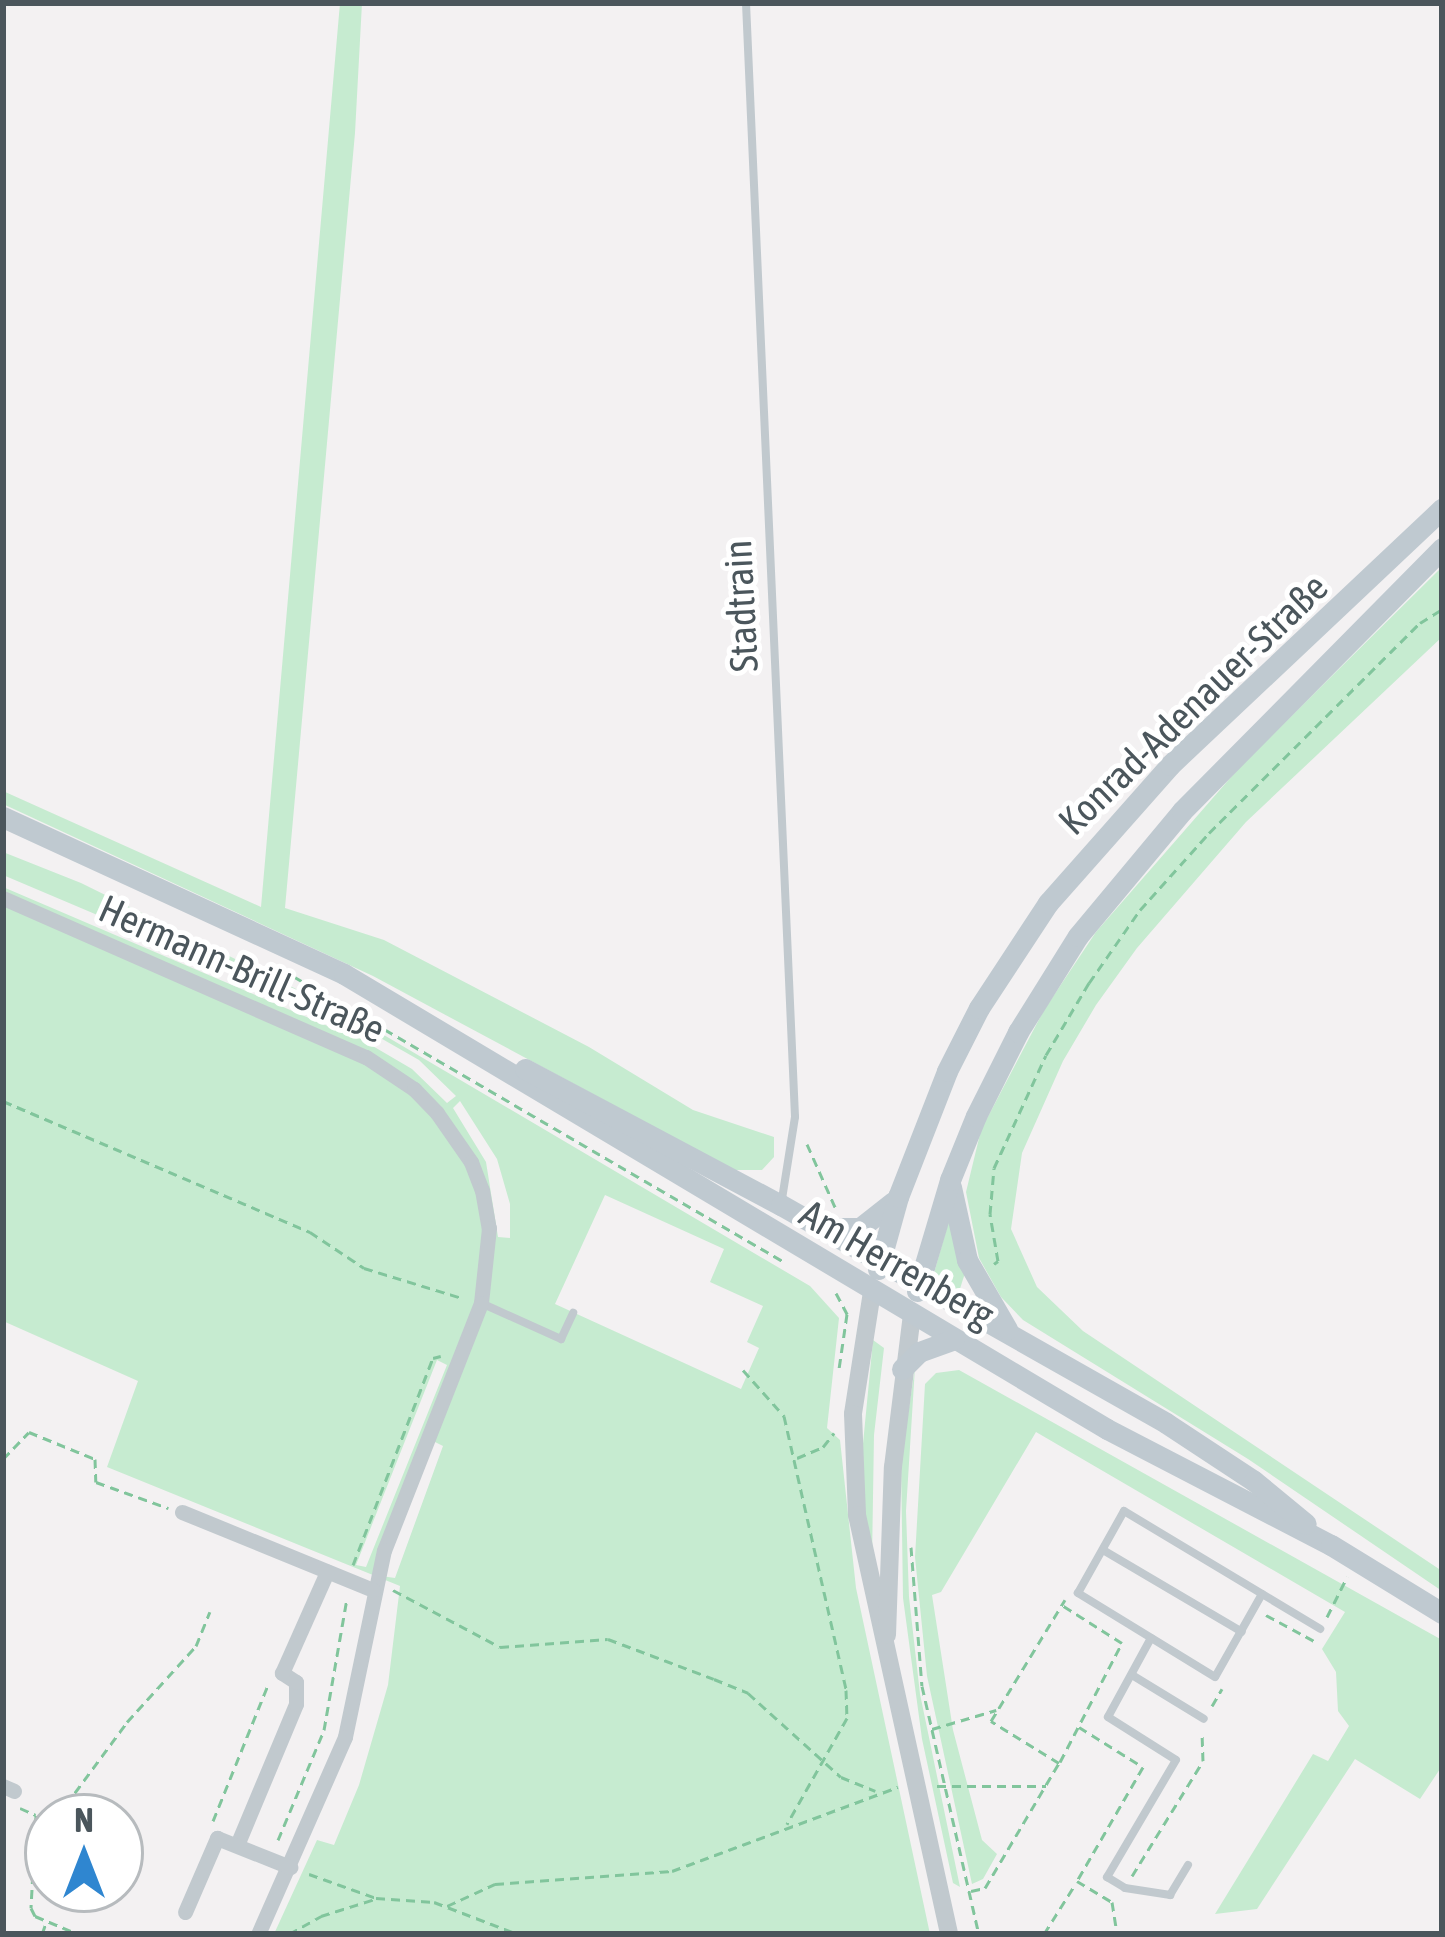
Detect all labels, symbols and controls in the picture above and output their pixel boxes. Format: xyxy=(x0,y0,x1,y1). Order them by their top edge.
street label: Stadtrain xyxy=(714,539,768,673)
street label: Konrad-Adenauer-Straße xyxy=(1049,564,1337,844)
street label: Hermann-Brill-Straße xyxy=(92,885,392,1053)
street label: Am Herrenberg xyxy=(792,1190,1002,1338)
north arrow xyxy=(24,1793,144,1913)
text: N xyxy=(74,1801,94,1839)

